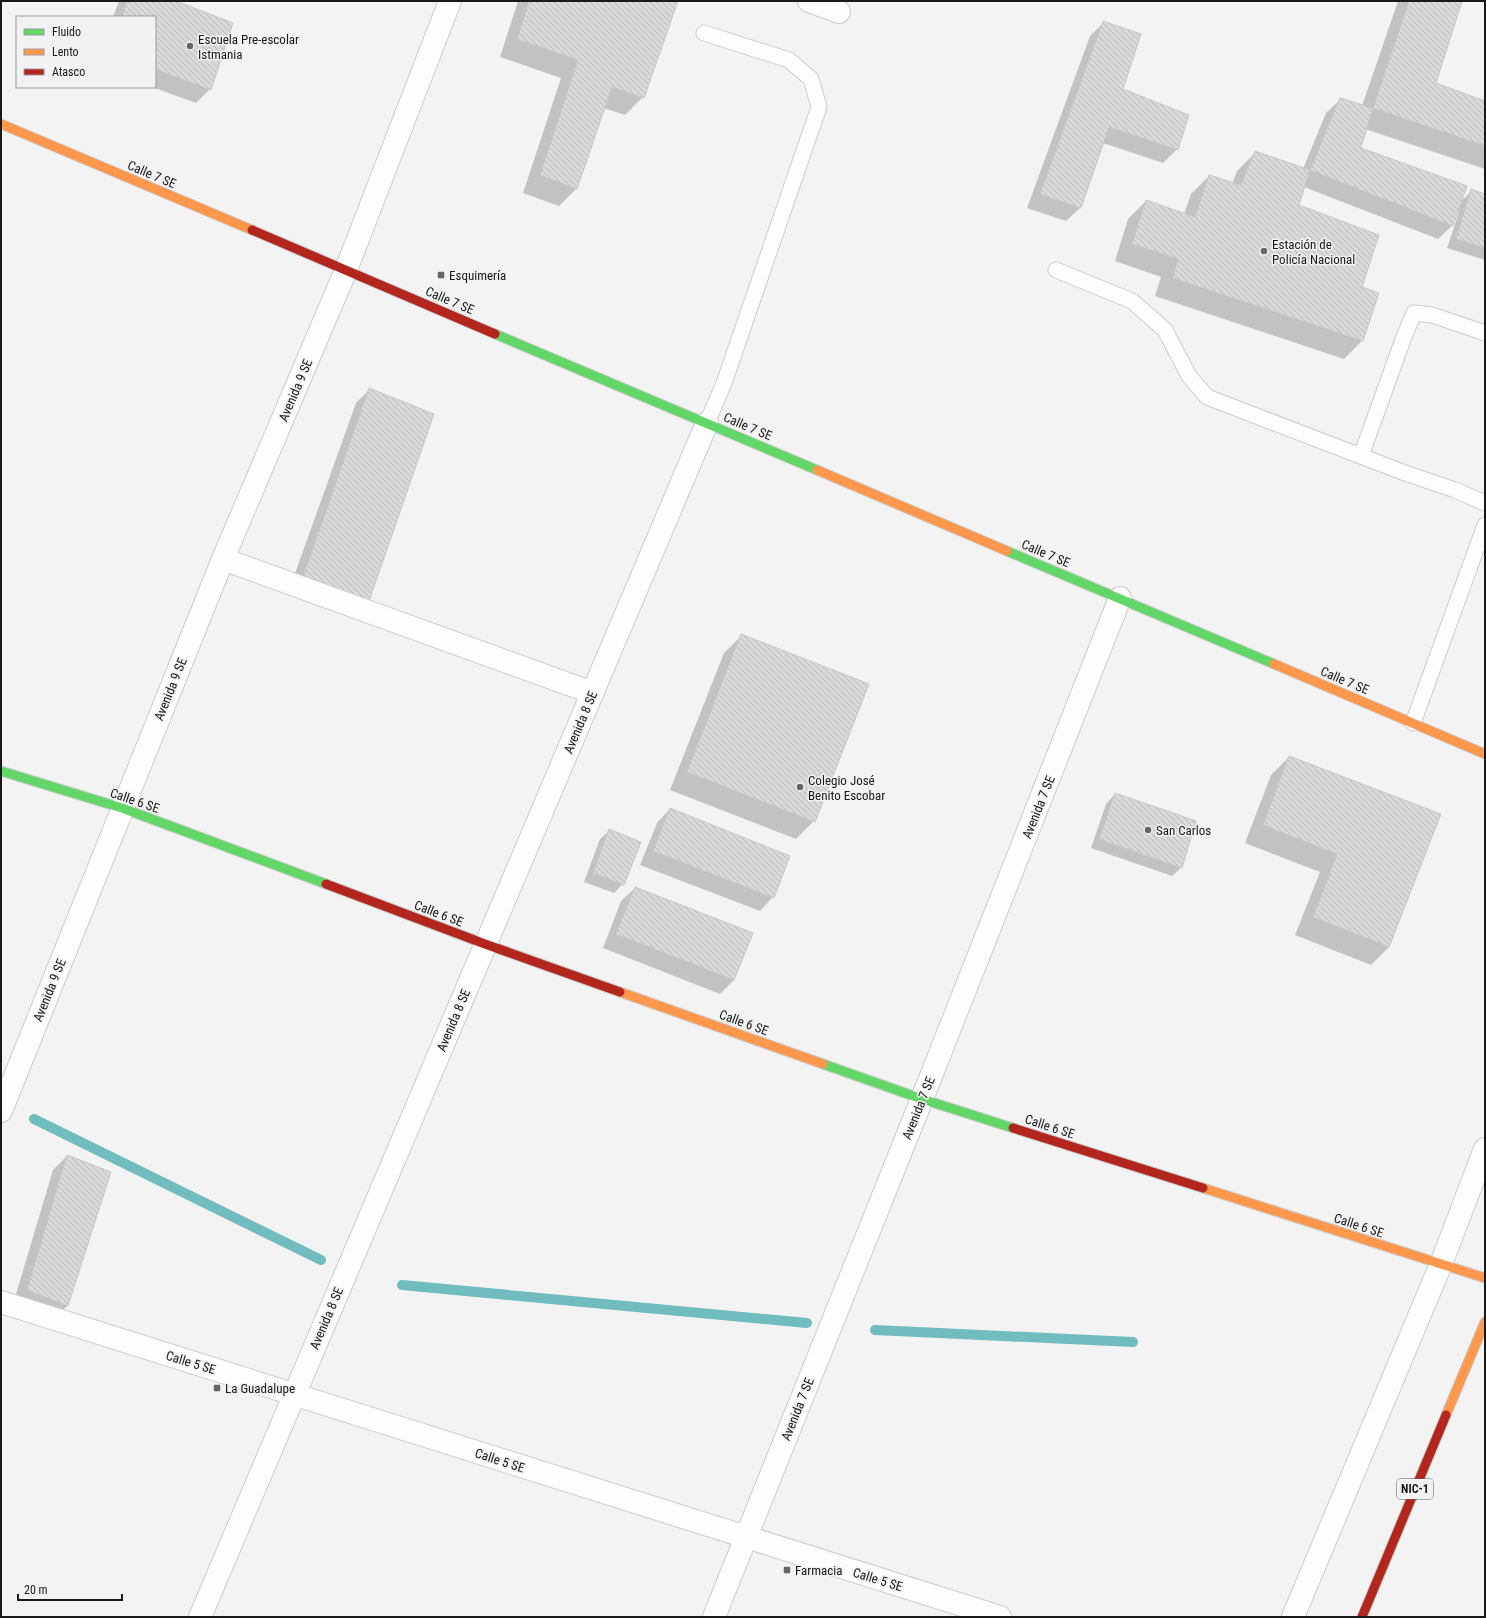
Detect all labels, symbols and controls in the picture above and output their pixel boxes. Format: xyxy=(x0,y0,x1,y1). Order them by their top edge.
legend xyxy=(16,16,156,88)
text: Fluido xyxy=(52,25,81,39)
place label: Escuela Pre-escolar Istmania xyxy=(198,32,299,62)
marker: Escuela Pre-escolar Istmania xyxy=(185,41,195,51)
text: Lento xyxy=(52,45,79,59)
text: Atasco xyxy=(52,65,85,79)
street label: Calle 7 SE xyxy=(125,158,178,191)
place label: Estación de Policía Nacional xyxy=(1272,237,1355,267)
marker: Estación de Policía Nacional xyxy=(1259,246,1269,256)
place label: Esquimería xyxy=(449,268,506,283)
marker: Esquimería xyxy=(436,270,446,280)
street label: Calle 7 SE xyxy=(423,284,476,317)
street label: Avenida 9 SE xyxy=(276,357,315,424)
street label: Calle 7 SE xyxy=(721,410,774,443)
street label: Calle 7 SE xyxy=(1019,537,1072,570)
street label: Avenida 9 SE xyxy=(151,656,190,723)
street label: Calle 7 SE xyxy=(1318,664,1371,697)
street label: Avenida 8 SE xyxy=(561,689,600,756)
place label: Colegio José Benito Escobar xyxy=(808,773,885,803)
street label: Avenida 7 SE xyxy=(1019,774,1058,841)
marker: Colegio José Benito Escobar xyxy=(795,782,805,792)
street label: Calle 6 SE xyxy=(108,785,162,816)
place label: San Carlos xyxy=(1156,823,1211,838)
marker: San Carlos xyxy=(1143,825,1153,835)
street label: Calle 6 SE xyxy=(412,897,465,930)
street label: Avenida 9 SE xyxy=(30,957,69,1024)
street label: Avenida 8 SE xyxy=(434,987,473,1054)
street label: Calle 6 SE xyxy=(717,1007,770,1038)
street label: Avenida 7 SE xyxy=(899,1075,938,1142)
street label: Calle 6 SE xyxy=(1023,1111,1077,1142)
street label: Calle 6 SE xyxy=(1332,1210,1386,1241)
street label: Avenida 8 SE xyxy=(307,1285,346,1352)
street label: Calle 5 SE xyxy=(164,1348,218,1377)
street label: Avenida 7 SE xyxy=(778,1376,817,1443)
place label: La Guadalupe xyxy=(225,1381,295,1396)
marker: La Guadalupe xyxy=(212,1383,222,1393)
street label: Calle 5 SE xyxy=(473,1445,527,1476)
road number: NIC-1 xyxy=(1397,1479,1433,1499)
place label: Farmacia xyxy=(795,1563,842,1578)
marker: Farmacia xyxy=(782,1565,792,1575)
street label: Calle 5 SE xyxy=(851,1565,905,1594)
scale bar xyxy=(18,1576,122,1602)
text: 20 m xyxy=(24,1583,48,1597)

